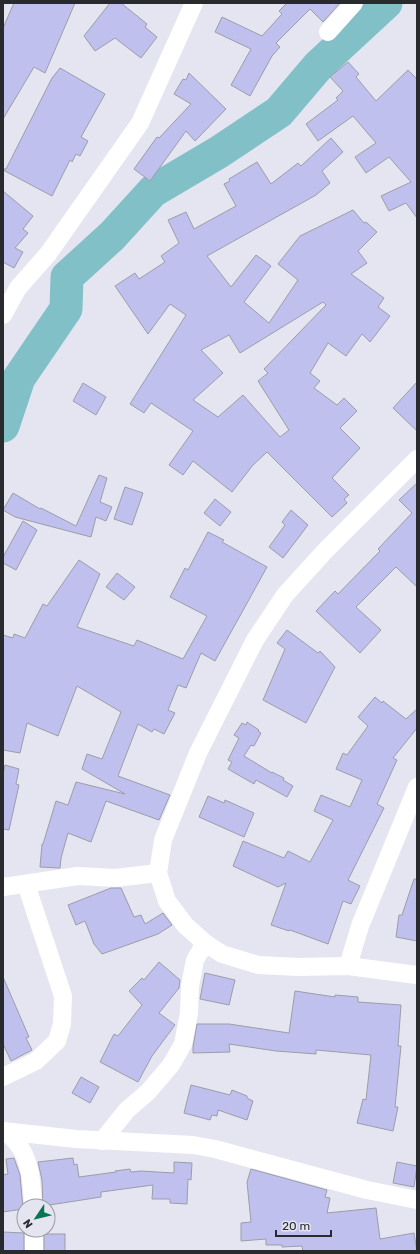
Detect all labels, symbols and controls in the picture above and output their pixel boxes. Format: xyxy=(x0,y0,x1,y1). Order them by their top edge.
north arrow xyxy=(16,1198,56,1238)
scale bar xyxy=(276,1212,331,1238)
text: N xyxy=(21,1216,36,1230)
text: 20 m xyxy=(282,1219,310,1233)

